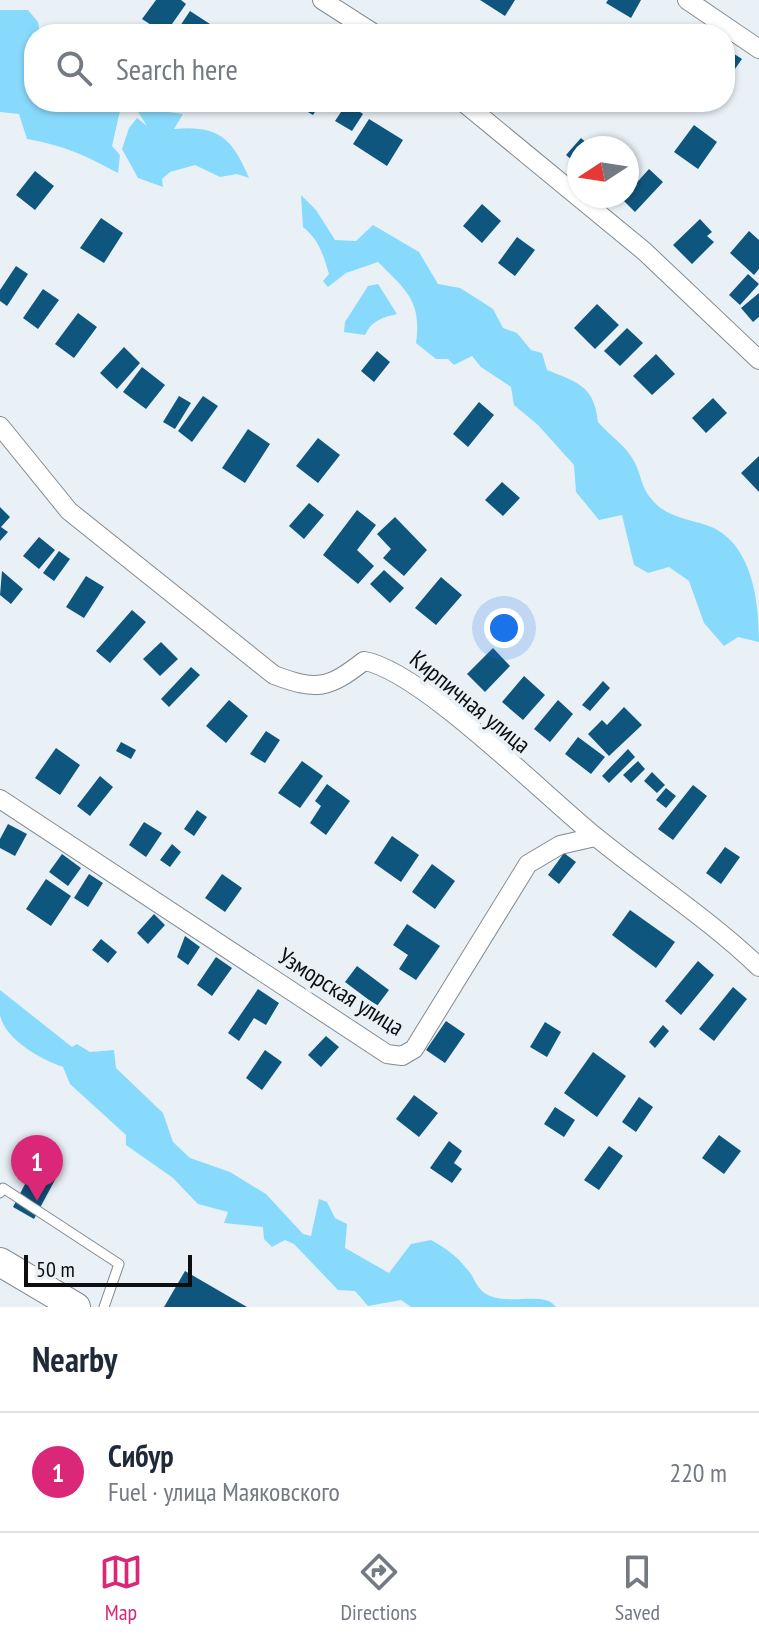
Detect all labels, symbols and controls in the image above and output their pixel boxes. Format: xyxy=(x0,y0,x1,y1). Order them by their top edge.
search box xyxy=(24,24,735,112)
icon: search xyxy=(52,46,96,90)
text: Search here xyxy=(116,49,238,88)
north arrow xyxy=(567,136,639,208)
your location xyxy=(484,608,524,648)
street label: Кирпичная улица xyxy=(404,643,537,760)
street label: Узморская улица xyxy=(273,941,410,1042)
pin: 1 xyxy=(11,1135,63,1201)
scale bar xyxy=(24,1251,192,1287)
text: 50 m xyxy=(36,1255,75,1283)
text: Nearby xyxy=(32,1337,117,1381)
text: Сибур xyxy=(108,1436,174,1475)
text: 1 xyxy=(52,1456,64,1489)
text: 220 m xyxy=(669,1456,727,1489)
text: Fuel · улица Маяковского xyxy=(108,1475,340,1508)
tab: Map xyxy=(99,1550,143,1626)
tab: Directions xyxy=(341,1550,417,1626)
tab: Saved xyxy=(615,1550,660,1626)

